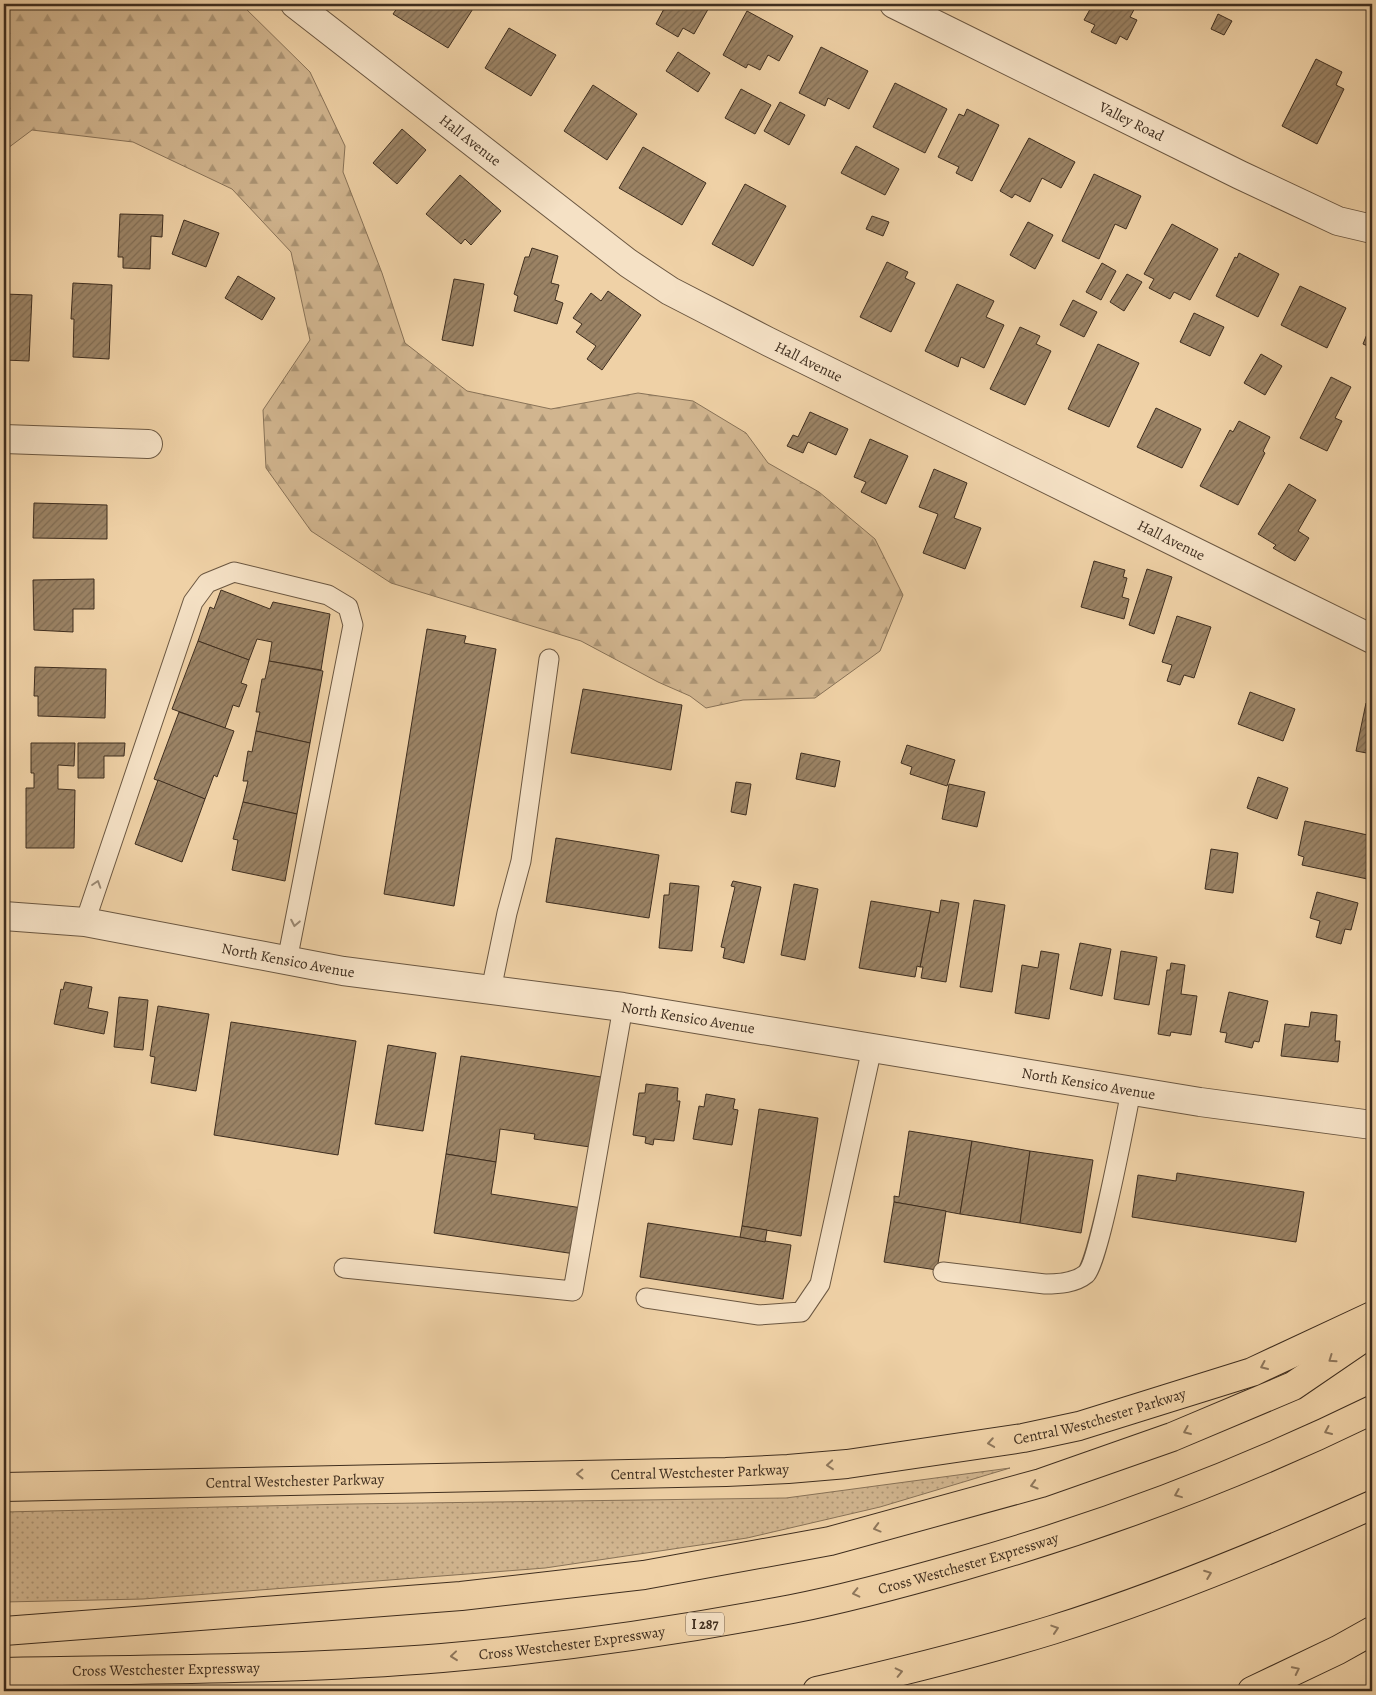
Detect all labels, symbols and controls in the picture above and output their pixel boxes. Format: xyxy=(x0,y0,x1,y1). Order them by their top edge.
street label: Valley Road xyxy=(1095,97,1168,146)
street label: Hall Avenue xyxy=(435,110,505,171)
street label: Hall Avenue xyxy=(772,336,846,387)
street label: Hall Avenue xyxy=(1134,515,1209,565)
one-way arrow xyxy=(92,881,102,889)
one-way arrow xyxy=(290,918,301,927)
street label: North Kensico Avenue xyxy=(220,938,356,982)
street label: North Kensico Avenue xyxy=(620,997,757,1039)
street label: North Kensico Avenue xyxy=(1020,1063,1157,1105)
one-way arrow xyxy=(1328,1353,1338,1362)
one-way arrow xyxy=(1260,1360,1269,1370)
street label: Central Westchester Parkway xyxy=(1012,1383,1189,1449)
one-way arrow xyxy=(1183,1424,1192,1435)
one-way arrow xyxy=(1324,1424,1333,1435)
one-way arrow xyxy=(986,1437,994,1448)
street label: Central Westchester Parkway xyxy=(610,1459,790,1484)
one-way arrow xyxy=(825,1460,833,1471)
street label: Central Westchester Parkway xyxy=(206,1469,385,1493)
one-way arrow xyxy=(576,1469,584,1479)
one-way arrow xyxy=(1030,1480,1038,1490)
one-way arrow xyxy=(1174,1487,1183,1498)
one-way arrow xyxy=(874,1523,882,1533)
street label: Cross Westchester Expressway xyxy=(876,1527,1062,1599)
one-way arrow xyxy=(1204,1570,1212,1580)
one-way arrow xyxy=(853,1588,861,1598)
road number: I 287 xyxy=(686,1612,724,1636)
street label: Cross Westchester Expressway xyxy=(478,1621,667,1665)
one-way arrow xyxy=(1051,1624,1059,1634)
one-way arrow xyxy=(450,1651,458,1662)
street label: Cross Westchester Expressway xyxy=(72,1657,260,1681)
one-way arrow xyxy=(1291,1666,1300,1676)
one-way arrow xyxy=(894,1667,903,1678)

